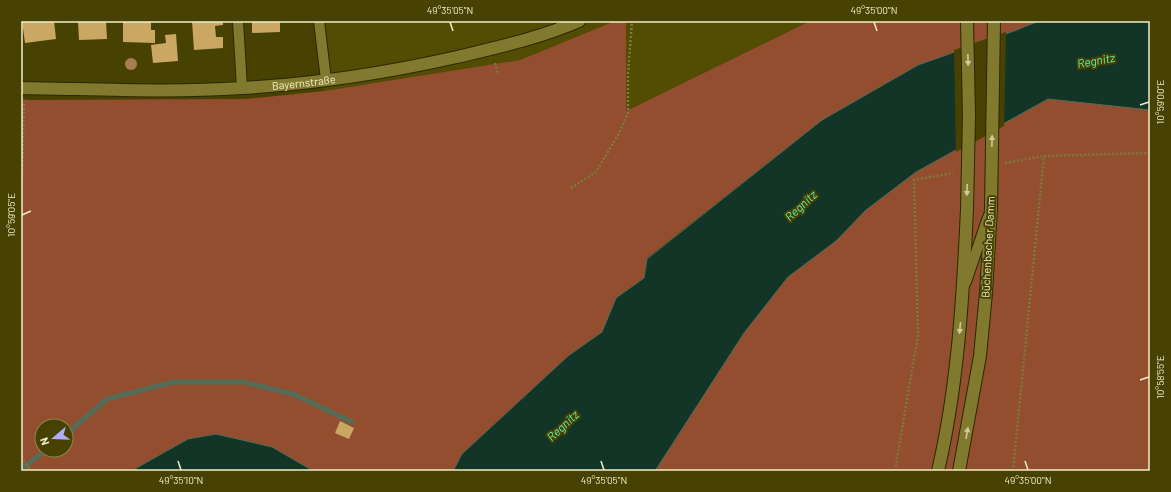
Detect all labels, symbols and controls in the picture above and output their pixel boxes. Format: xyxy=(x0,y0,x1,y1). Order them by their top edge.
text: 49°35'05"N xyxy=(427,4,473,16)
text: 49°35'00"N xyxy=(851,4,897,16)
water label: Regnitz xyxy=(1076,50,1117,70)
one-way arrow xyxy=(965,54,971,67)
street label: Bayernstraße xyxy=(271,72,336,92)
text: 10°59'00"E xyxy=(1154,80,1166,124)
one-way arrow xyxy=(989,134,995,147)
one-way arrow xyxy=(964,184,971,196)
water label: Regnitz xyxy=(782,187,820,223)
text: 10°59'05"E xyxy=(5,193,17,237)
street label: Büchenbacher Damm xyxy=(978,196,997,298)
one-way arrow xyxy=(957,322,963,334)
text: 10°58'55"E xyxy=(1154,355,1166,399)
water label: Regnitz xyxy=(544,407,582,443)
north arrow xyxy=(34,418,74,458)
one-way arrow xyxy=(964,427,970,439)
text: N xyxy=(37,436,51,447)
text: 49°35'10"N xyxy=(159,474,203,486)
text: 49°35'05"N xyxy=(581,474,627,486)
text: 49°35'00"N xyxy=(1005,474,1051,486)

